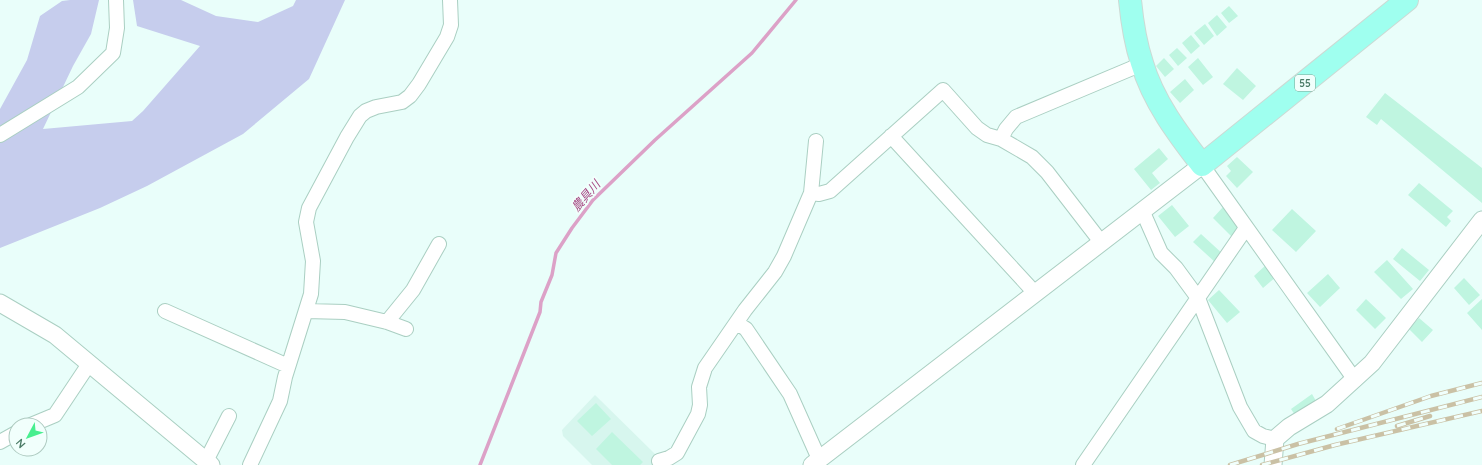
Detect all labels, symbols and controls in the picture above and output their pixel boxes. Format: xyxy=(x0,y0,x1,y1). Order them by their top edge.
road number: 55 xyxy=(1295,75,1315,91)
water label: 農具川 xyxy=(568,176,604,214)
north arrow xyxy=(8,417,48,457)
text: N xyxy=(13,436,28,451)

